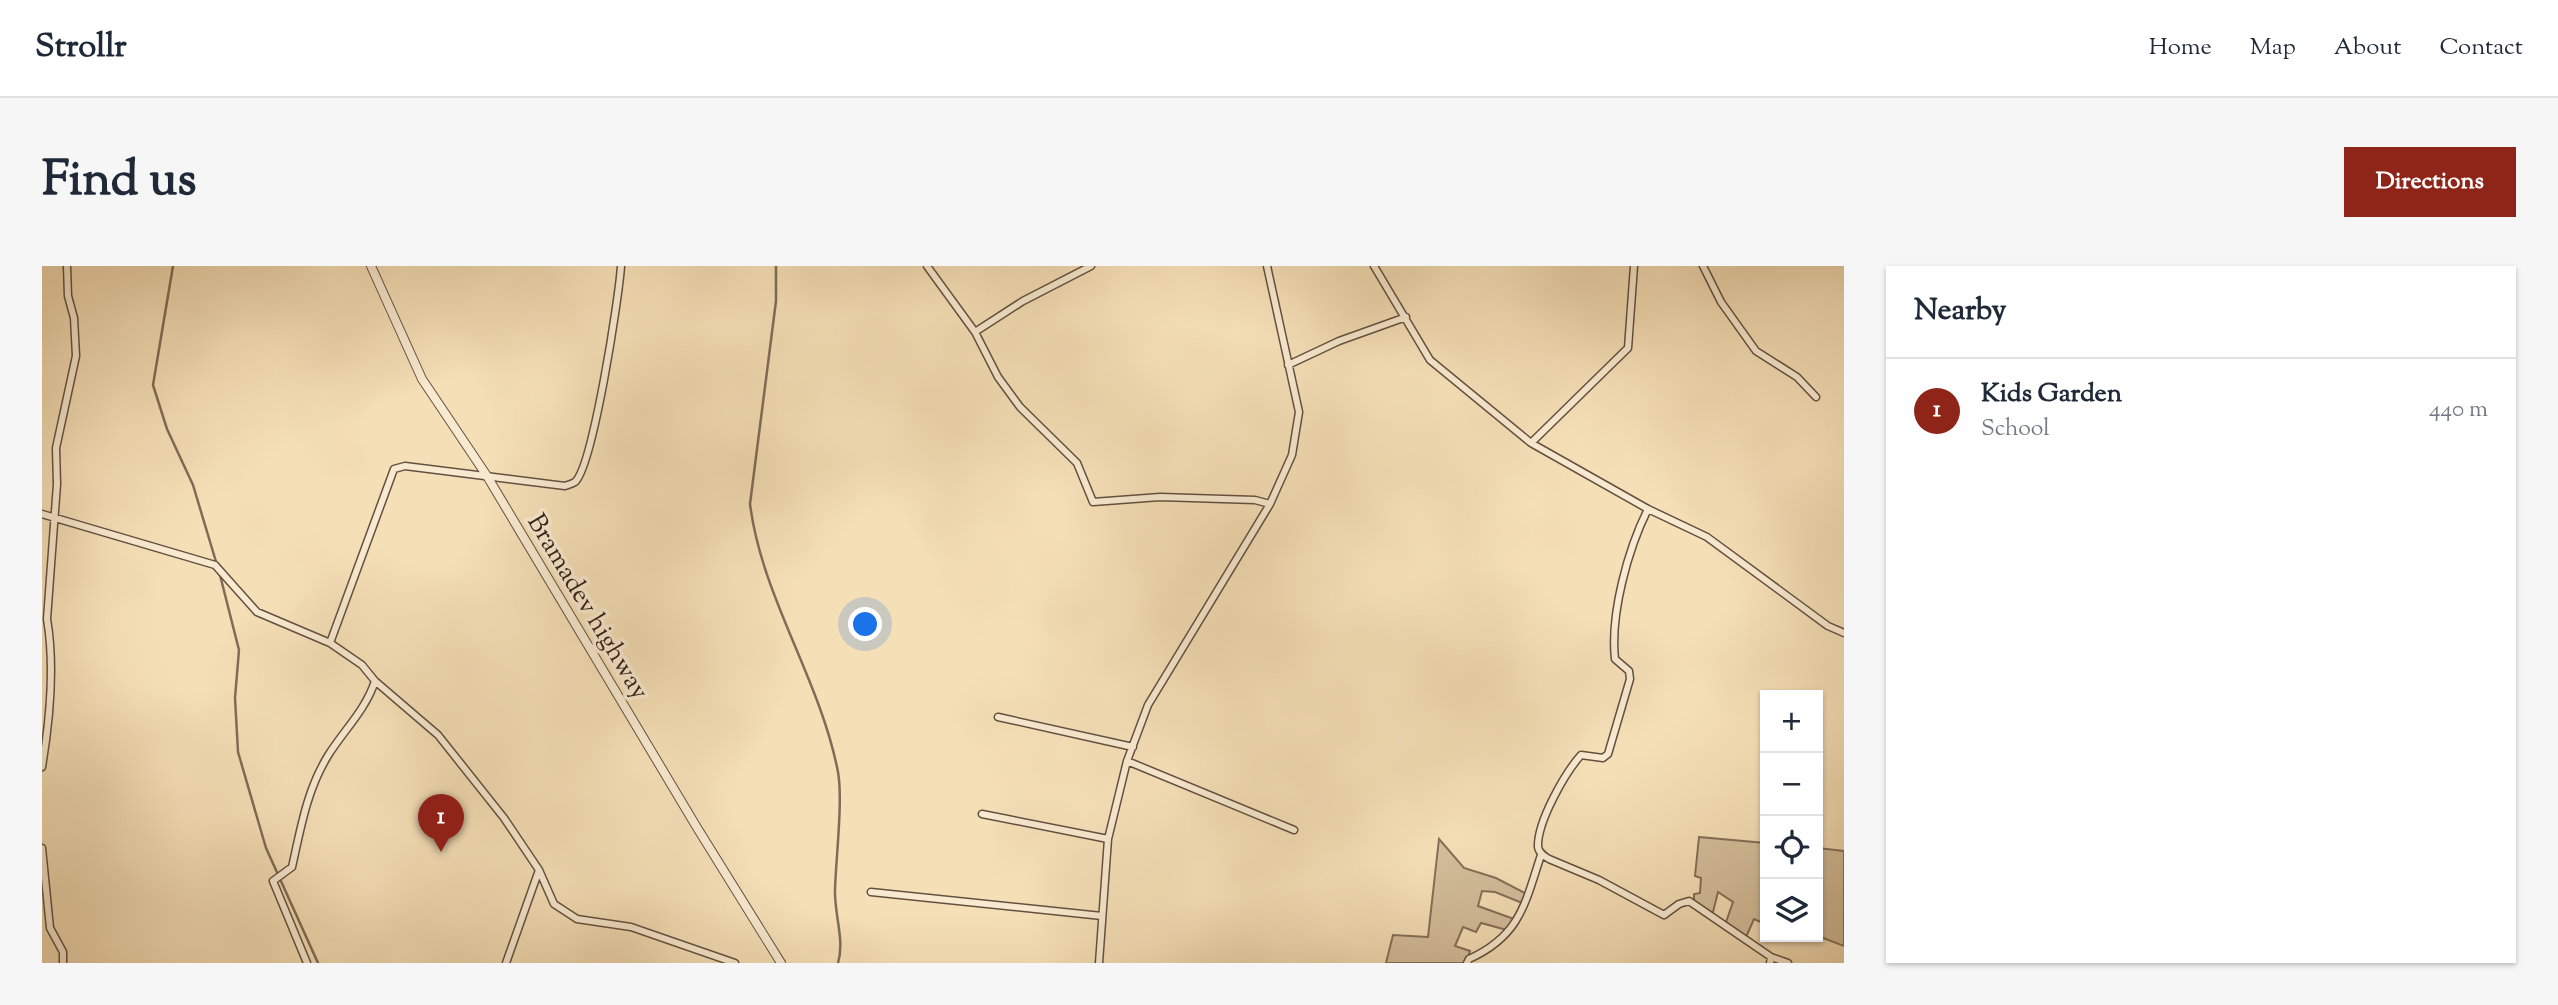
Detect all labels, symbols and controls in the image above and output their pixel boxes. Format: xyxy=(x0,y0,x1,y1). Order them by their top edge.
text: Strollr xyxy=(35,24,127,72)
text: Home xyxy=(2149,31,2212,65)
text: Map xyxy=(2250,31,2296,65)
text: About xyxy=(2334,31,2401,65)
text: Contact xyxy=(2439,31,2523,65)
text: Find us xyxy=(42,147,196,217)
button: Directions xyxy=(2344,147,2516,217)
text: Nearby xyxy=(1914,290,2006,333)
text: Kids Garden xyxy=(1981,376,2122,413)
text: 1 xyxy=(1933,394,1941,427)
text: 440 m xyxy=(2429,394,2488,427)
text: School xyxy=(1981,413,2050,446)
street label: Bramadev highway xyxy=(517,507,657,707)
your location xyxy=(848,607,882,641)
map controls xyxy=(1760,690,1823,942)
button: + xyxy=(1760,690,1823,753)
button: − xyxy=(1760,753,1823,816)
pin: 1 xyxy=(418,794,464,852)
button: locate xyxy=(1760,816,1823,879)
button: layers xyxy=(1760,879,1823,942)

